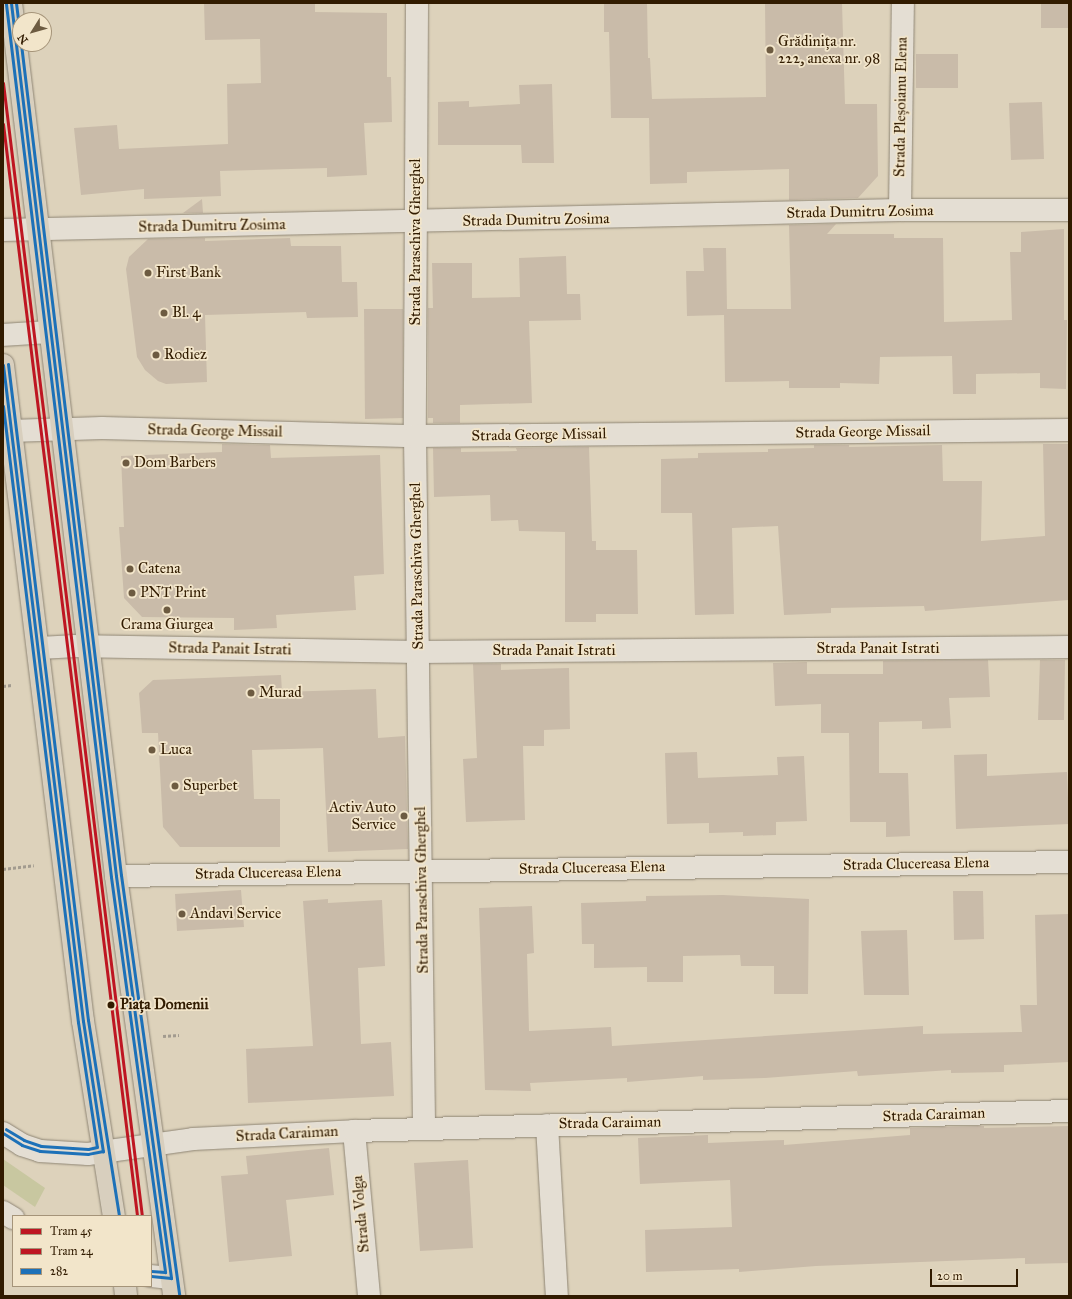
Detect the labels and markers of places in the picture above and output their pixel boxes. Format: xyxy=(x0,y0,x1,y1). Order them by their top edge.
place label: Grădinița nr. 222, anexa nr. 98 xyxy=(778,32,880,67)
marker: Grădinița nr. 222, anexa nr. 98 xyxy=(765,45,775,55)
place label: First Bank xyxy=(156,264,221,282)
marker: First Bank xyxy=(143,268,153,278)
place label: Bl. 4 xyxy=(172,304,201,322)
marker: Bl. 4 xyxy=(159,308,169,318)
place label: Rodiez xyxy=(164,346,207,364)
marker: Rodiez xyxy=(151,350,161,360)
place label: Dom Barbers xyxy=(134,454,216,472)
marker: Dom Barbers xyxy=(121,458,131,468)
place label: Catena xyxy=(138,560,181,578)
marker: Catena xyxy=(125,564,135,574)
place label: PNT Print xyxy=(140,584,206,602)
marker: PNT Print xyxy=(127,588,137,598)
marker: Crama Giurgea xyxy=(162,605,172,615)
place label: Crama Giurgea xyxy=(121,616,213,634)
place label: Murad xyxy=(259,684,302,702)
marker: Murad xyxy=(246,688,256,698)
place label: Luca xyxy=(160,741,192,759)
marker: Luca xyxy=(147,745,157,755)
place label: Superbet xyxy=(183,777,238,795)
marker: Superbet xyxy=(170,781,180,791)
place label: Activ Auto Service xyxy=(329,798,396,833)
marker: Activ Auto Service xyxy=(399,811,409,821)
place label: Andavi Service xyxy=(190,905,281,923)
marker: Andavi Service xyxy=(177,909,187,919)
place label: Piața Domenii xyxy=(120,996,209,1014)
marker: Piața Domenii xyxy=(105,999,117,1011)

